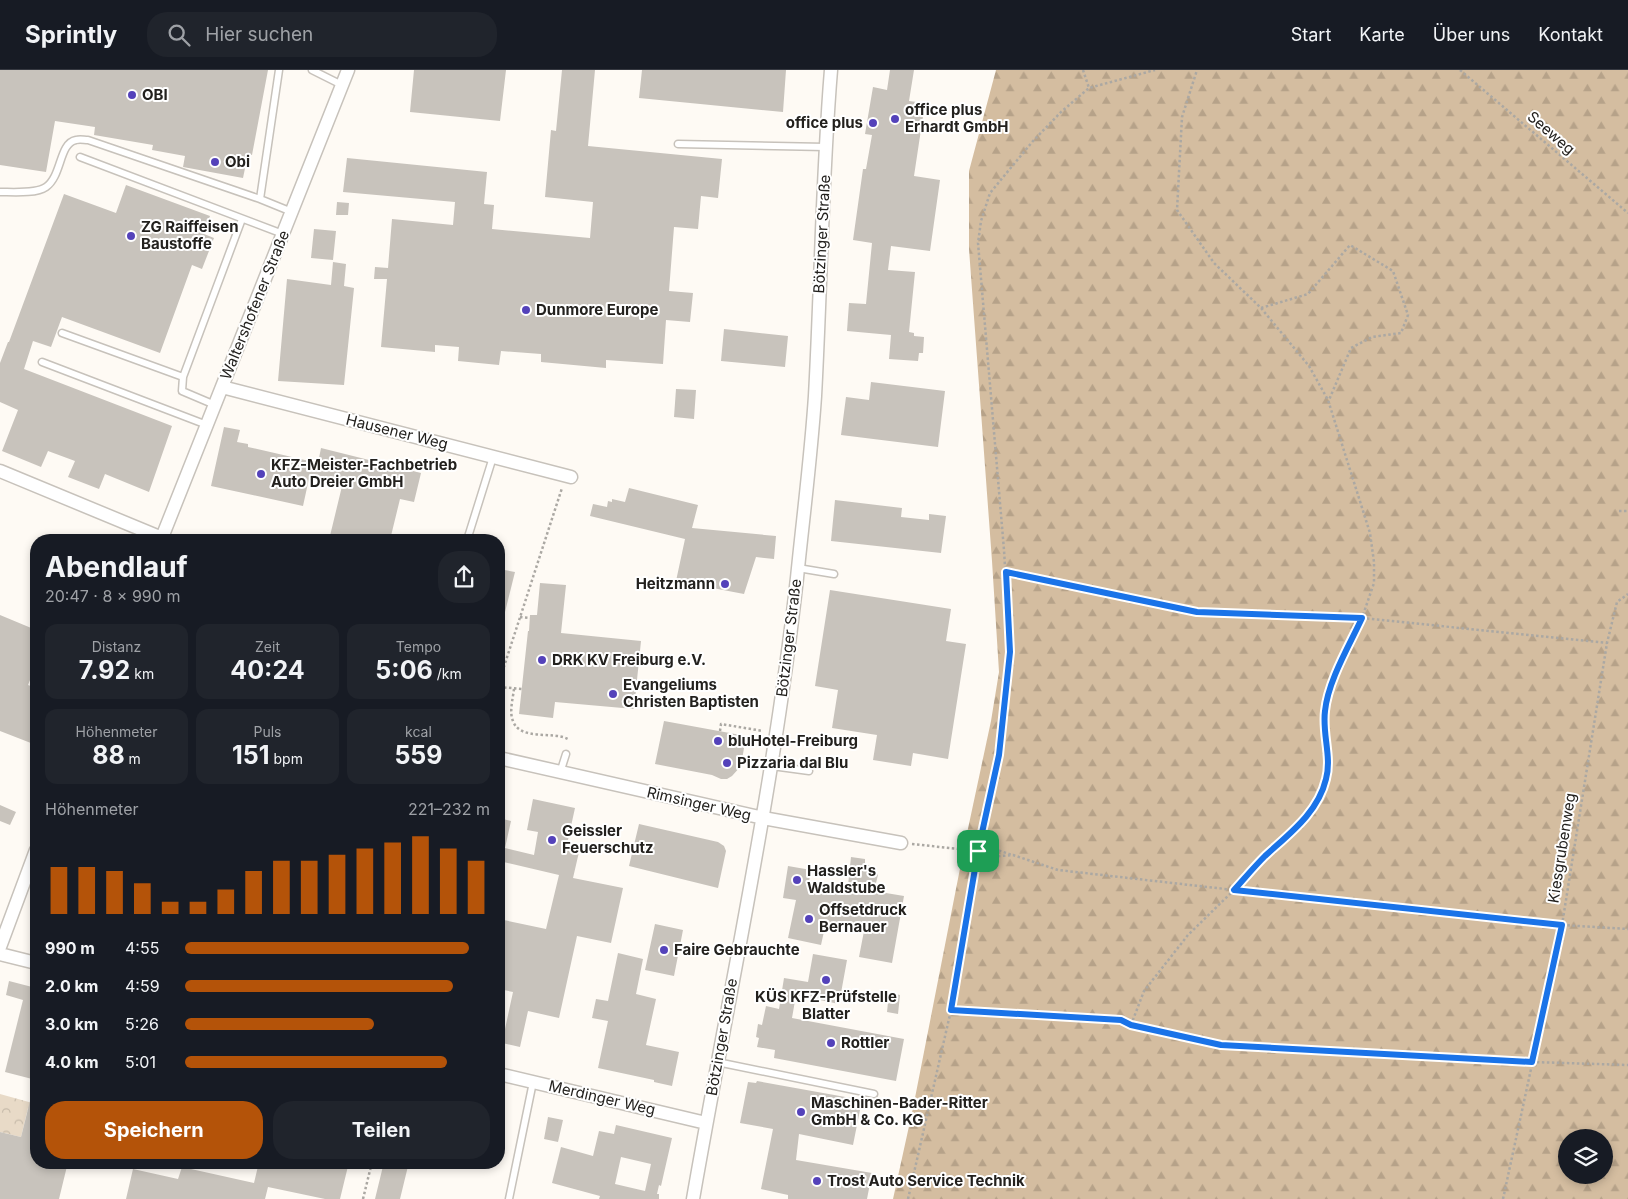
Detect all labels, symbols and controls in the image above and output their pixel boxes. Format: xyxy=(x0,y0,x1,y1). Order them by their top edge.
search box xyxy=(147,12,497,57)
text: Sprintly xyxy=(25,20,117,49)
icon: search xyxy=(165,21,193,49)
text: Hier suchen xyxy=(205,23,313,46)
text: Start xyxy=(1291,24,1331,45)
text: Karte xyxy=(1359,24,1405,45)
text: Über uns xyxy=(1433,24,1510,45)
text: Kontakt xyxy=(1538,24,1603,45)
place label: OBI xyxy=(142,85,168,104)
marker: OBI xyxy=(126,89,138,101)
place label: office plus Erhardt GmbH xyxy=(905,100,1009,136)
street label: Seeweg xyxy=(1524,107,1579,158)
place label: office plus xyxy=(786,113,863,132)
marker: office plus Erhardt GmbH xyxy=(889,113,901,125)
marker: office plus xyxy=(867,117,879,129)
place label: Obi xyxy=(225,152,250,171)
marker: Obi xyxy=(209,156,221,168)
street label: Bötzinger Straße xyxy=(809,174,834,294)
place label: ZG Raiffeisen Baustoffe xyxy=(141,217,239,253)
street label: Waltershofener Straße xyxy=(216,227,293,382)
marker: ZG Raiffeisen Baustoffe xyxy=(125,230,137,242)
place label: Dunmore Europe xyxy=(536,300,658,319)
marker: Dunmore Europe xyxy=(520,304,532,316)
street label: Hausener Weg xyxy=(344,410,450,453)
place label: KFZ-Meister-Fachbetrieb Auto Dreier GmbH xyxy=(271,455,457,491)
marker: KFZ-Meister-Fachbetrieb Auto Dreier GmbH xyxy=(255,468,267,480)
text: Abendlauf xyxy=(45,550,188,584)
button: share xyxy=(438,551,490,603)
place label: Heitzmann xyxy=(636,574,715,593)
marker: Heitzmann xyxy=(719,578,731,590)
street label: Bötzinger Straße xyxy=(772,578,805,698)
text: 20:47 · 8 × 990 m xyxy=(45,586,180,606)
text: Distanz xyxy=(92,638,141,655)
text: Zeit xyxy=(255,638,280,655)
text: Tempo xyxy=(396,638,441,655)
place label: DRK KV Freiburg e.V. xyxy=(552,650,706,669)
marker: DRK KV Freiburg e.V. xyxy=(536,654,548,666)
text: 7.92 xyxy=(79,655,130,685)
text: 40:24 xyxy=(230,655,305,685)
text: 5:06 xyxy=(375,655,433,685)
text: km xyxy=(130,665,154,682)
text: /km xyxy=(433,665,462,682)
place label: Evangeliums Christen Baptisten xyxy=(623,675,759,711)
marker: Evangeliums Christen Baptisten xyxy=(607,688,619,700)
text: Höhenmeter xyxy=(76,723,157,740)
text: Puls xyxy=(254,723,282,740)
text: kcal xyxy=(405,723,432,740)
place label: bluHotel-Freiburg xyxy=(728,731,858,750)
marker: bluHotel-Freiburg xyxy=(712,735,724,747)
text: 88 xyxy=(92,740,125,770)
text: 151 xyxy=(232,740,270,770)
text: 559 xyxy=(394,740,443,770)
text: m xyxy=(125,750,141,767)
text: bpm xyxy=(270,750,303,767)
place label: Pizzaria dal Blu xyxy=(737,753,848,772)
marker: Pizzaria dal Blu xyxy=(721,757,733,769)
street label: Rimsinger Weg xyxy=(645,782,753,825)
street label: Kiesgrubenweg xyxy=(1543,792,1580,904)
text: Höhenmeter xyxy=(45,799,139,819)
text: 221–232 m xyxy=(408,799,490,819)
place label: Geissler Feuerschutz xyxy=(562,821,654,857)
pin xyxy=(957,830,999,872)
marker: Geissler Feuerschutz xyxy=(546,834,558,846)
icon: arrive xyxy=(964,837,992,865)
place label: Hassler's Waldstube xyxy=(807,861,886,897)
marker: Hassler's Waldstube xyxy=(791,874,803,886)
place label: Offsetdruck Bernauer xyxy=(819,900,907,936)
marker: Offsetdruck Bernauer xyxy=(803,913,815,925)
text: 990 m xyxy=(45,938,95,958)
text: 4:55 xyxy=(125,938,159,958)
place label: Faire Gebrauchte xyxy=(674,940,800,959)
marker: Faire Gebrauchte xyxy=(658,944,670,956)
marker: KÜS KFZ-Prüfstelle Blatter xyxy=(820,974,832,986)
text: 2.0 km xyxy=(45,976,98,996)
text: 4:59 xyxy=(125,976,160,996)
street label: Bötzinger Straße xyxy=(702,977,741,1097)
place label: KÜS KFZ-Prüfstelle Blatter xyxy=(755,987,897,1023)
text: 3.0 km xyxy=(45,1014,98,1034)
text: 5:26 xyxy=(125,1014,159,1034)
place label: Rottler xyxy=(841,1033,889,1052)
marker: Rottler xyxy=(825,1037,837,1049)
text: 4.0 km xyxy=(45,1052,99,1072)
text: 5:01 xyxy=(125,1052,156,1072)
street label: Merdinger Weg xyxy=(547,1076,657,1119)
place label: Maschinen-Bader-Ritter GmbH & Co. KG xyxy=(811,1093,988,1129)
button: Speichern xyxy=(45,1101,263,1159)
button: Teilen xyxy=(273,1101,490,1159)
marker: Maschinen-Bader-Ritter GmbH & Co. KG xyxy=(795,1106,807,1118)
map controls xyxy=(1558,1129,1613,1184)
button: layers xyxy=(1558,1129,1613,1184)
place label: Trost Auto Service Technik xyxy=(827,1171,1025,1190)
marker: Trost Auto Service Technik xyxy=(811,1175,823,1187)

